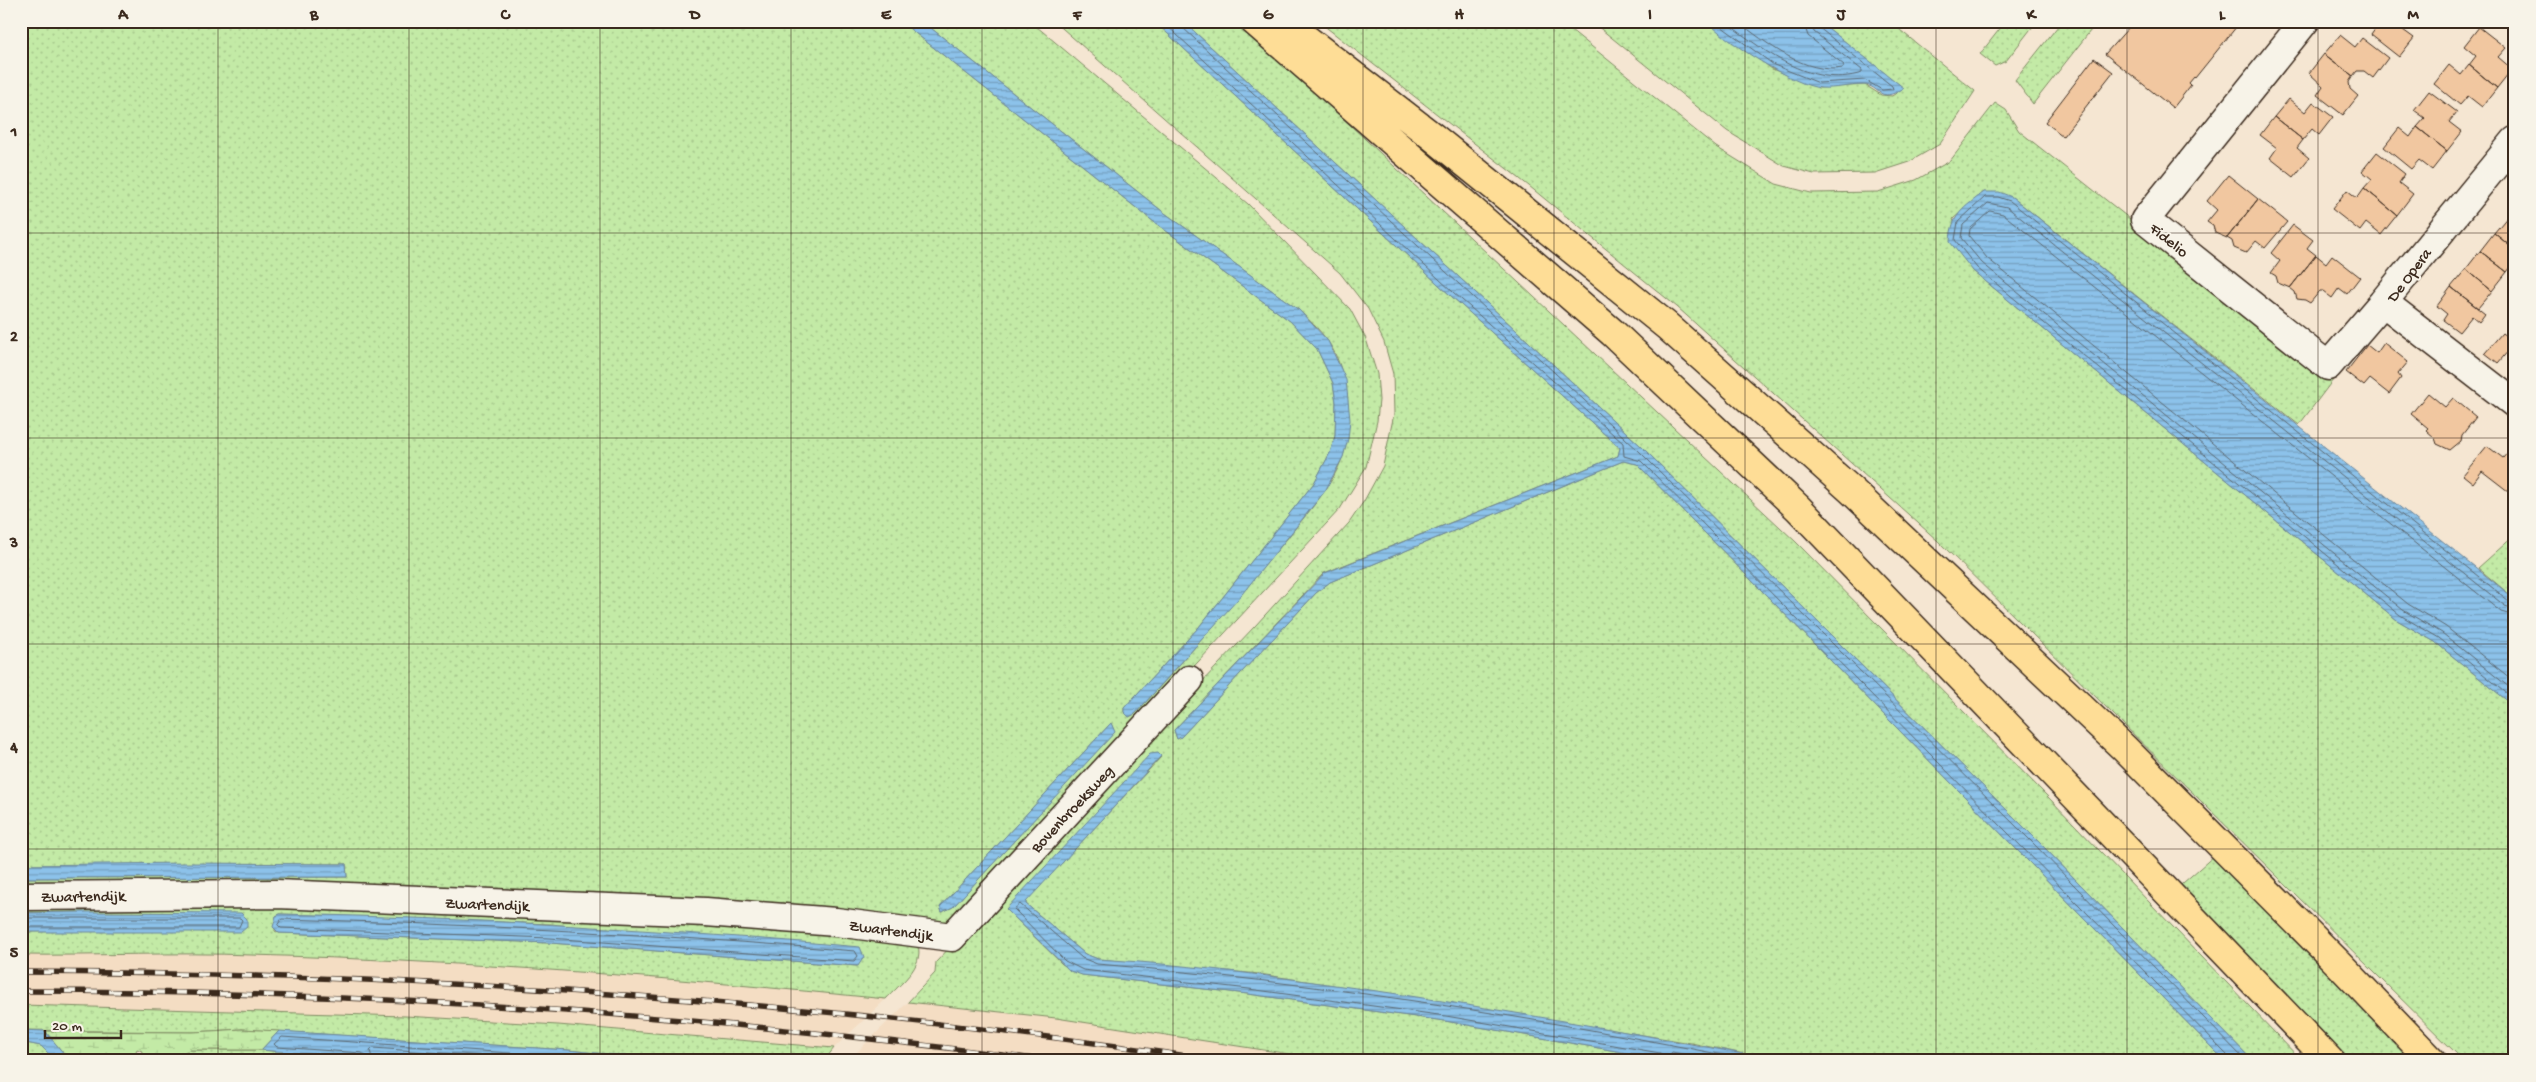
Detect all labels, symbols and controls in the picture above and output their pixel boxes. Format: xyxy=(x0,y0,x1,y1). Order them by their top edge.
text: A xyxy=(117,7,129,26)
text: B xyxy=(309,7,319,26)
text: C xyxy=(500,7,511,26)
text: D xyxy=(688,7,701,26)
text: E xyxy=(881,7,892,26)
text: F xyxy=(1072,7,1083,26)
text: G xyxy=(1263,7,1274,26)
text: H xyxy=(1454,7,1464,26)
text: I xyxy=(1648,7,1652,26)
text: J xyxy=(1836,7,1847,26)
text: K xyxy=(2026,7,2038,26)
text: L xyxy=(2219,7,2226,26)
text: M xyxy=(2407,7,2419,26)
text: 1 xyxy=(10,124,17,143)
street label: Fidelio xyxy=(2144,220,2191,263)
street label: De Opera xyxy=(2384,244,2438,308)
text: 2 xyxy=(10,329,18,348)
text: 3 xyxy=(9,535,18,554)
text: 4 xyxy=(9,740,18,759)
street label: Bovenbroeksweg xyxy=(1027,763,1119,859)
street label: Zwartendijk xyxy=(41,888,127,909)
street label: Zwartendijk xyxy=(444,896,531,918)
street label: Zwartendijk xyxy=(848,918,935,947)
text: 5 xyxy=(10,945,19,964)
scale bar xyxy=(45,1007,121,1039)
text: 20 m xyxy=(52,1018,82,1036)

